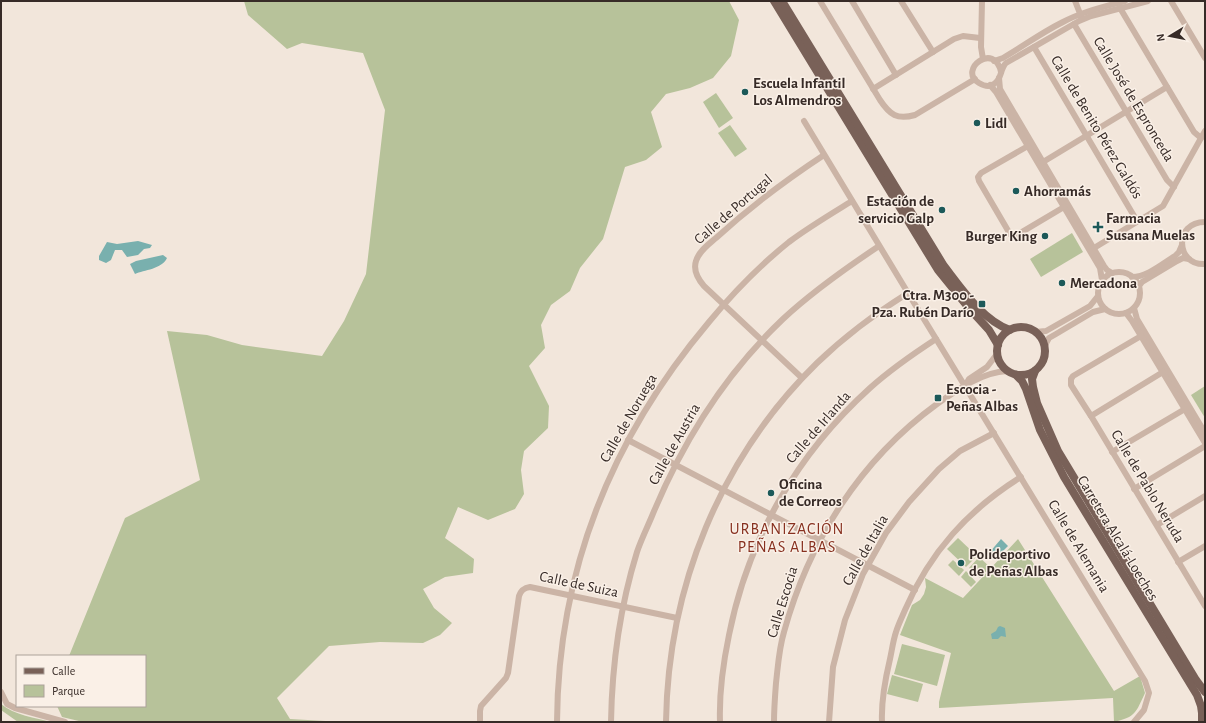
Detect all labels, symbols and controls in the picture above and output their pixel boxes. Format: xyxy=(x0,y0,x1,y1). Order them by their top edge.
north arrow xyxy=(1150,16,1190,56)
text: N xyxy=(1155,33,1167,42)
street label: Calle José de Espronceda xyxy=(1090,34,1177,164)
street label: Calle de Benito Pérez Galdós xyxy=(1048,53,1145,201)
place label: Escuela Infantil Los Almendros xyxy=(753,76,845,108)
marker: Escuela Infantil Los Almendros xyxy=(740,87,750,97)
place label: Lidl xyxy=(985,116,1007,131)
marker: Lidl xyxy=(972,118,982,128)
street label: Calle de Portugal xyxy=(691,172,775,247)
place label: Ahorramás xyxy=(1024,184,1091,199)
marker: Ahorramás xyxy=(1011,186,1021,196)
place label: Estación de servicio Galp xyxy=(858,194,934,226)
marker: Estación de servicio Galp xyxy=(937,205,947,215)
place label: Farmacia Susana Muelas xyxy=(1106,211,1195,243)
marker: Farmacia Susana Muelas xyxy=(1093,222,1103,232)
place label: Burger King xyxy=(965,229,1037,244)
marker: Burger King xyxy=(1040,231,1050,241)
place label: Mercadona xyxy=(1070,276,1137,291)
marker: Mercadona xyxy=(1057,278,1067,288)
place label: Ctra. M300 - Pza. Rubén Darío xyxy=(871,288,974,320)
marker: Ctra. M300 - Pza. Rubén Darío xyxy=(977,299,987,309)
street label: Calle de Noruega xyxy=(597,372,660,465)
place label: Escocia - Peñas Albas xyxy=(946,382,1018,414)
street label: Calle de Irlanda xyxy=(783,388,854,466)
marker: Escocia - Peñas Albas xyxy=(933,393,943,403)
street label: Calle de Austria xyxy=(646,401,703,487)
street label: Calle de Pablo Neruda xyxy=(1108,427,1187,545)
street label: Carretera Alcalá-Loeches xyxy=(1074,473,1161,603)
place label: Oficina de Correos xyxy=(779,477,842,509)
marker: Oficina de Correos xyxy=(766,488,776,498)
street label: Calle de Alemania xyxy=(1045,497,1112,595)
street label: Calle de Italia xyxy=(840,512,891,588)
district label: URBANIZACIÓN PEÑAS ALBAS xyxy=(730,519,844,555)
place label: Polideportivo de Peñas Albas xyxy=(969,547,1058,579)
marker: Polideportivo de Peñas Albas xyxy=(956,558,966,568)
street label: Calle Escocia xyxy=(765,565,800,640)
street label: Calle de Suiza xyxy=(538,569,620,600)
legend xyxy=(16,655,146,707)
text: Calle xyxy=(52,665,75,677)
text: Parque xyxy=(52,685,85,697)

